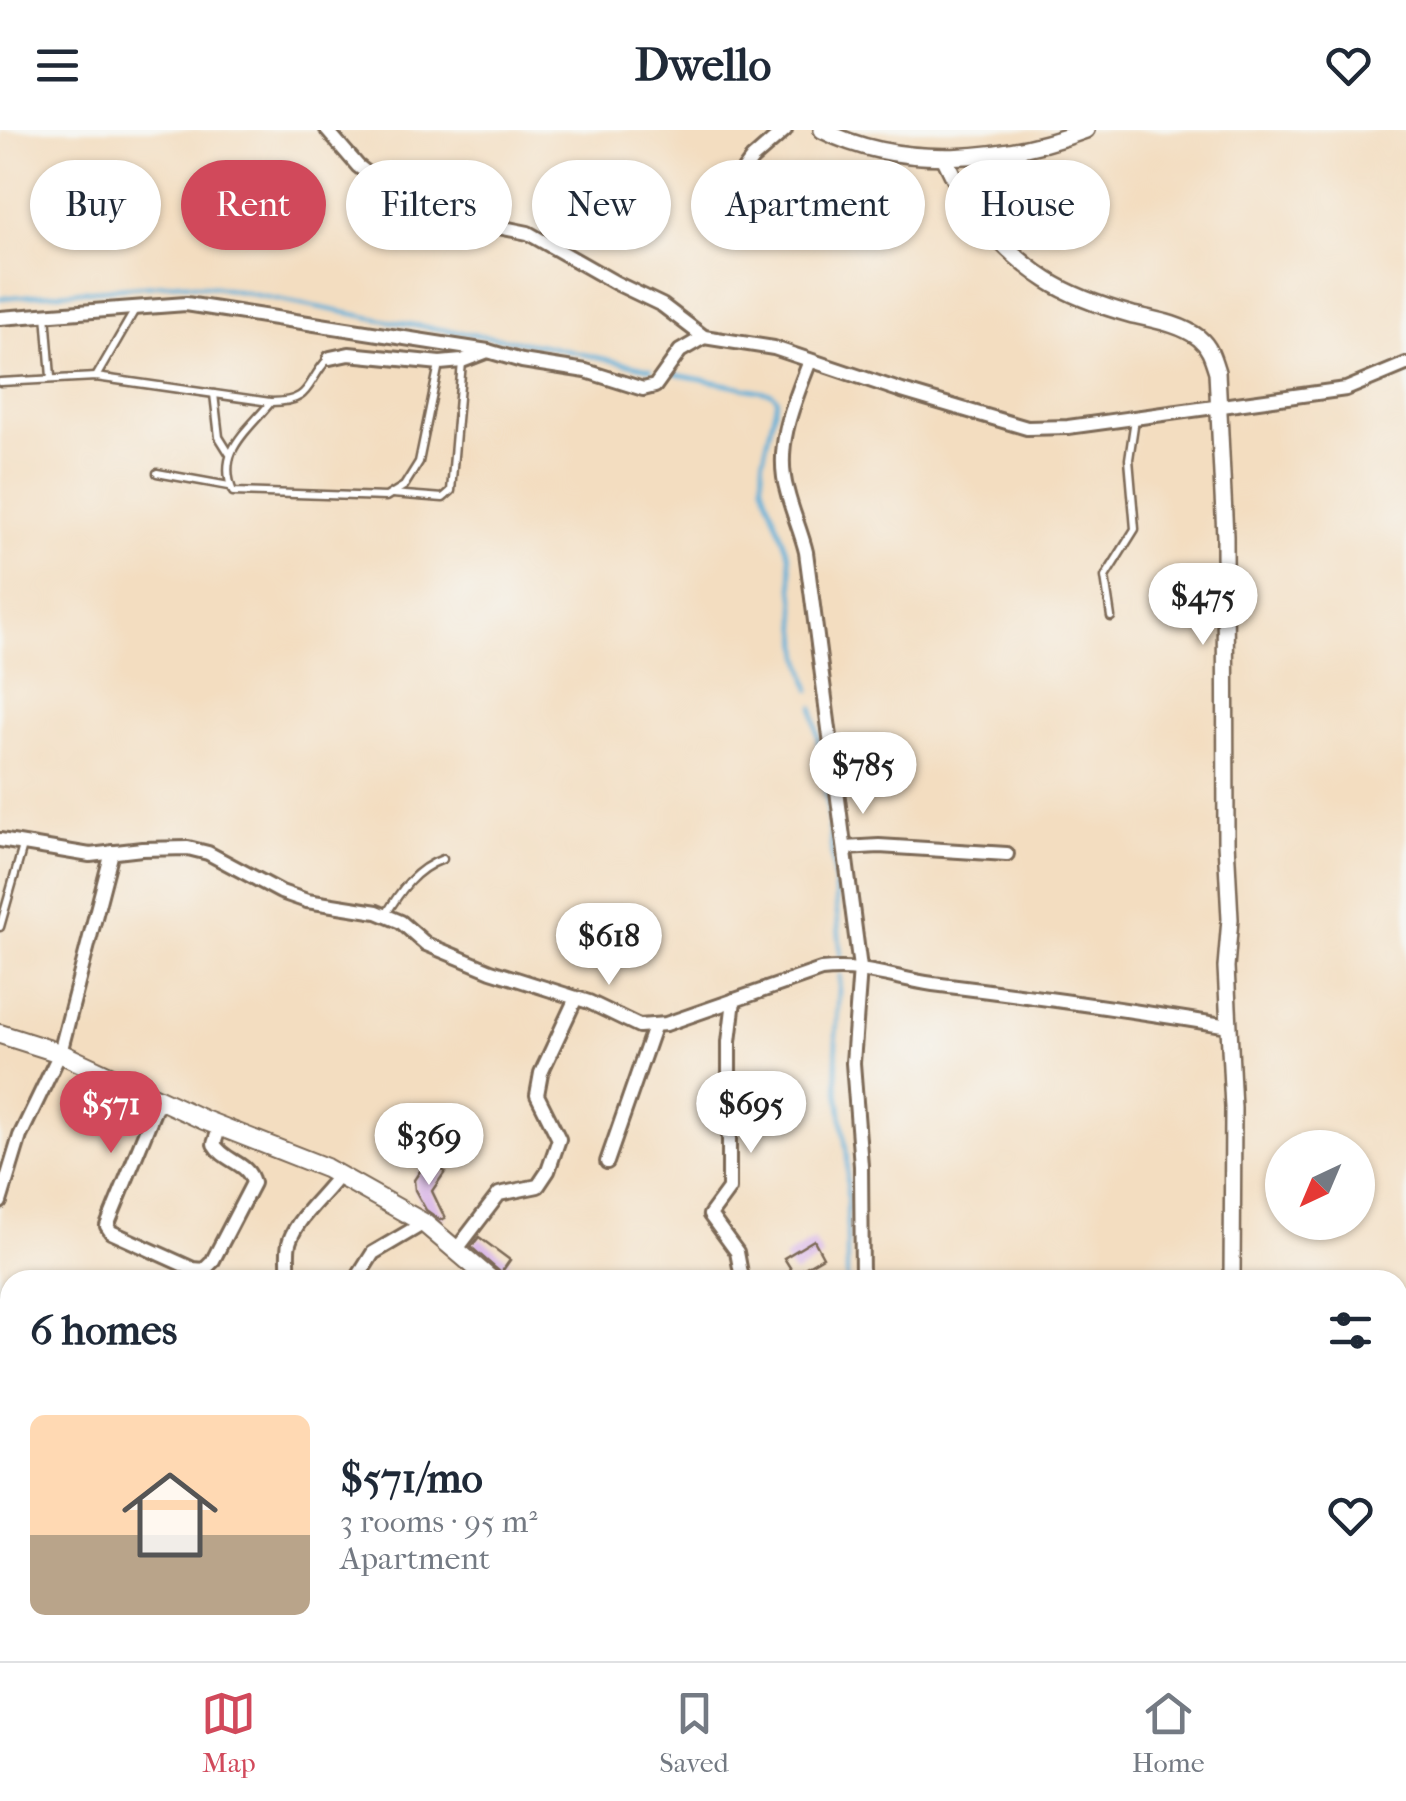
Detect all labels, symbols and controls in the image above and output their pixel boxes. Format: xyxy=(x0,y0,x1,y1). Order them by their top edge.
icon: menu xyxy=(30,38,85,93)
icon: heart xyxy=(1321,38,1376,93)
text: Dwello xyxy=(635,39,771,92)
chip: Buy xyxy=(30,160,161,250)
chip: Rent xyxy=(181,160,326,250)
chip: Filters xyxy=(346,160,512,250)
chip: New xyxy=(532,160,671,250)
chip: Apartment xyxy=(691,160,925,250)
chip: House xyxy=(945,160,1110,250)
pin: $475 xyxy=(1144,563,1262,648)
text: $475 xyxy=(1171,577,1235,614)
pin: $785 xyxy=(804,732,922,817)
text: $785 xyxy=(832,746,894,783)
pin: $618 xyxy=(550,903,668,988)
text: $618 xyxy=(578,917,640,954)
pin: $571 xyxy=(52,1071,170,1156)
pin: $695 xyxy=(692,1071,810,1156)
text: $571 xyxy=(82,1085,140,1122)
text: $695 xyxy=(718,1085,784,1122)
pin: $369 xyxy=(370,1103,488,1188)
text: $369 xyxy=(397,1117,461,1154)
north arrow xyxy=(1265,1130,1375,1240)
map controls xyxy=(1265,1130,1375,1240)
icon: filters xyxy=(1323,1303,1378,1358)
text: 6 homes xyxy=(30,1306,177,1355)
text: $571/mo xyxy=(340,1454,483,1503)
icon: home xyxy=(110,1455,230,1575)
icon: heart xyxy=(1323,1488,1378,1543)
text: 3 rooms · 95 m² xyxy=(340,1503,537,1540)
text: Apartment xyxy=(340,1540,490,1577)
tab: Map xyxy=(201,1686,256,1779)
tab: Saved xyxy=(659,1686,729,1779)
tab: Home xyxy=(1132,1686,1205,1779)

